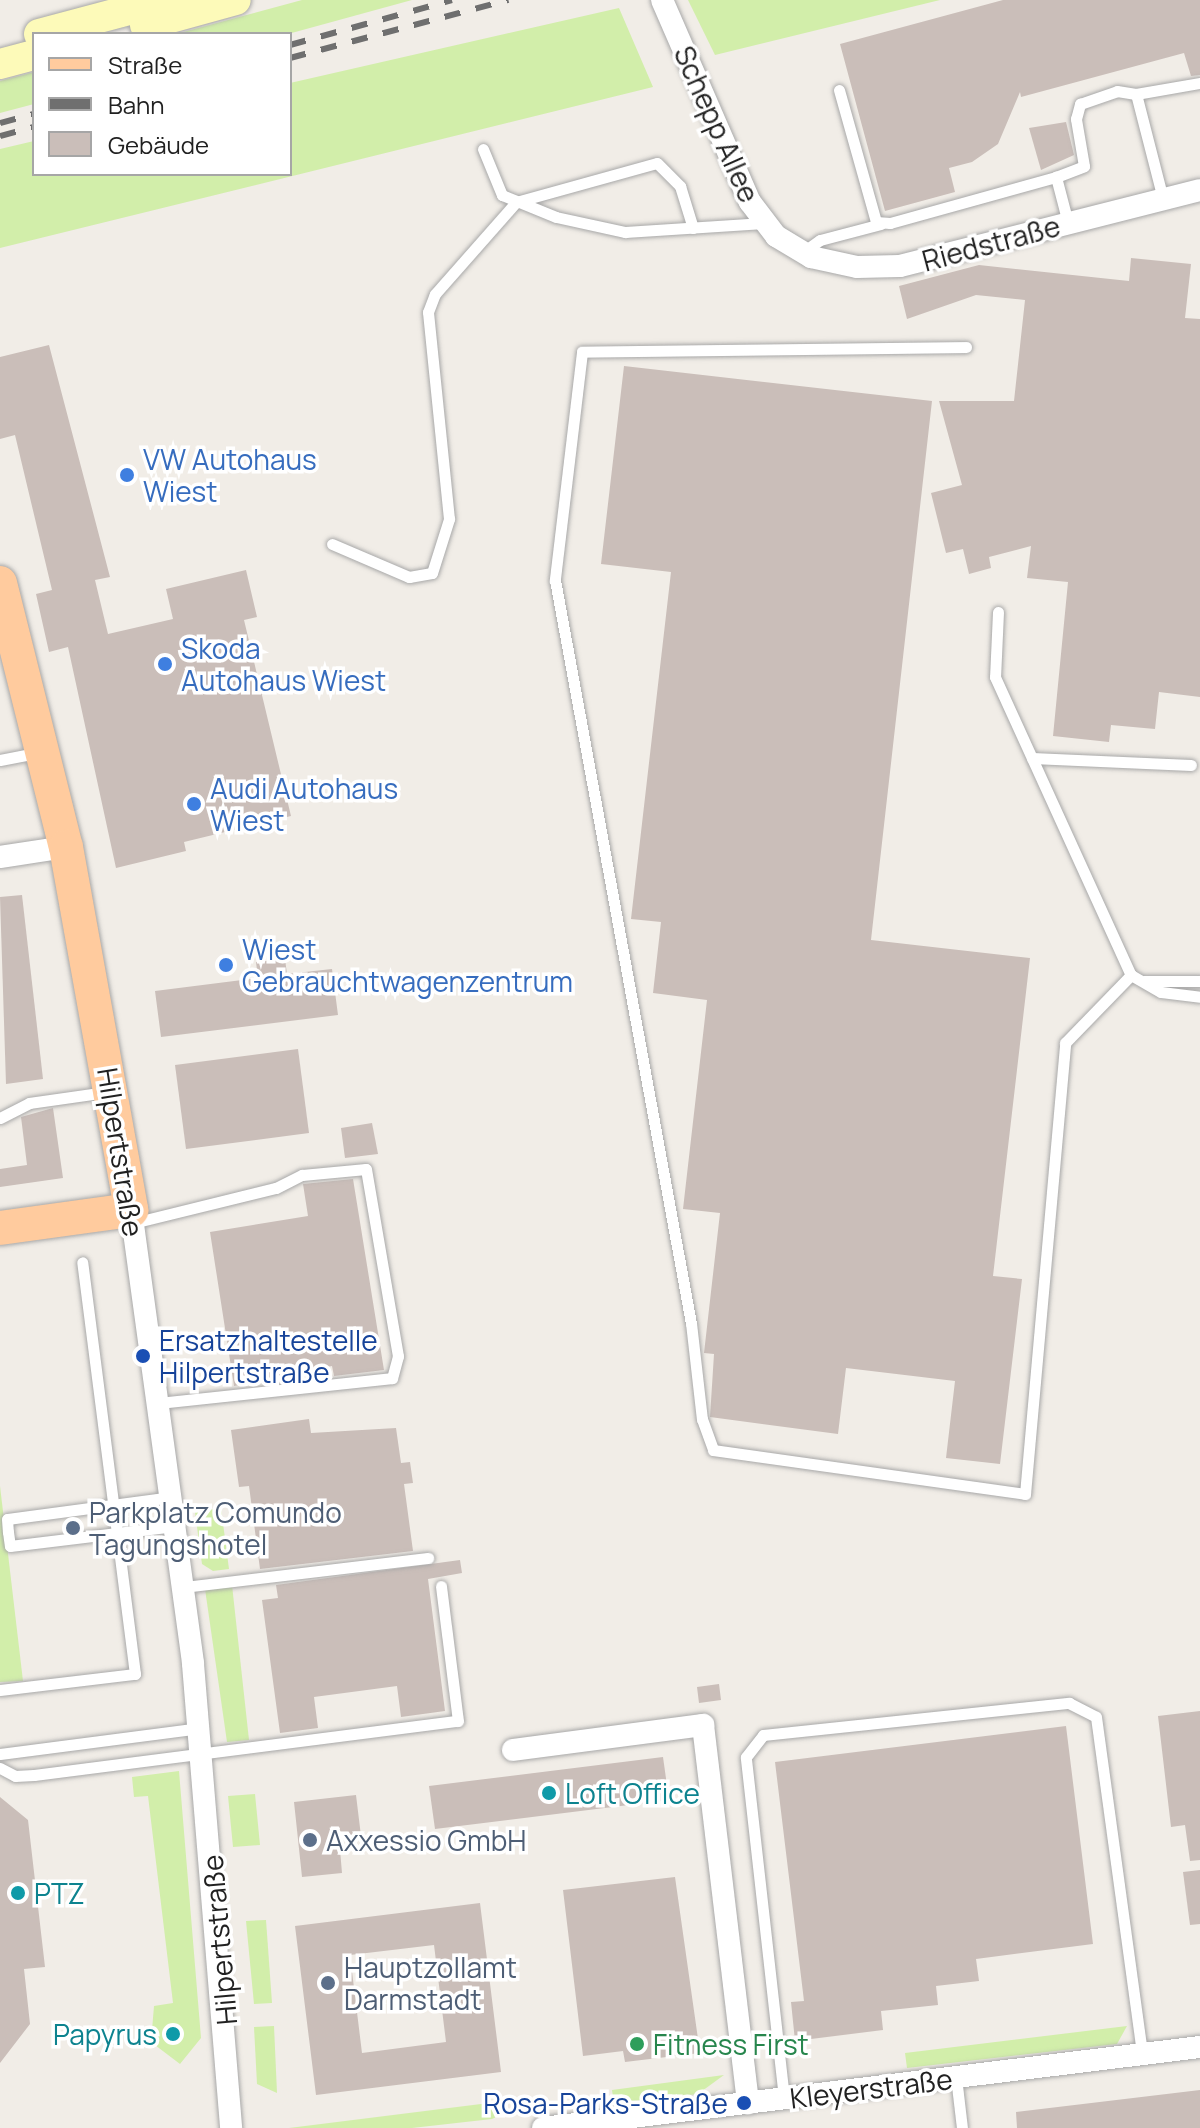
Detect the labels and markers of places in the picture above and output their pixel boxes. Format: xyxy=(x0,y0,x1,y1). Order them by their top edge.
place label: VW Autohaus Wiest xyxy=(143,442,317,508)
marker: VW Autohaus Wiest xyxy=(118,466,136,484)
place label: Skoda Autohaus Wiest xyxy=(181,631,386,697)
marker: Skoda Autohaus Wiest xyxy=(156,655,174,673)
place label: Audi Autohaus Wiest xyxy=(210,771,398,837)
marker: Audi Autohaus Wiest xyxy=(185,795,203,813)
place label: Wiest Gebrauchtwagenzentrum xyxy=(242,932,573,998)
marker: Wiest Gebrauchtwagenzentrum xyxy=(217,956,235,974)
place label: Ersatzhaltestelle Hilpertstraße xyxy=(159,1323,378,1389)
marker: Ersatzhaltestelle Hilpertstraße xyxy=(134,1347,152,1365)
place label: Parkplatz Comundo Tagungshotel xyxy=(89,1495,342,1561)
marker: Parkplatz Comundo Tagungshotel xyxy=(64,1519,82,1537)
place label: Loft Office xyxy=(565,1776,700,1810)
marker: Loft Office xyxy=(540,1784,558,1802)
place label: Axxessio GmbH xyxy=(326,1823,526,1857)
marker: Axxessio GmbH xyxy=(301,1831,319,1849)
place label: PTZ xyxy=(34,1876,85,1910)
marker: PTZ xyxy=(9,1884,27,1902)
place label: Hauptzollamt Darmstadt xyxy=(344,1950,517,2016)
marker: Hauptzollamt Darmstadt xyxy=(319,1974,337,1992)
place label: Papyrus xyxy=(53,2017,157,2051)
marker: Papyrus xyxy=(164,2025,182,2043)
place label: Fitness First xyxy=(653,2027,809,2061)
marker: Fitness First xyxy=(628,2035,646,2053)
place label: Rosa-Parks-Straße xyxy=(483,2086,728,2120)
marker: Rosa-Parks-Straße xyxy=(735,2094,753,2112)

